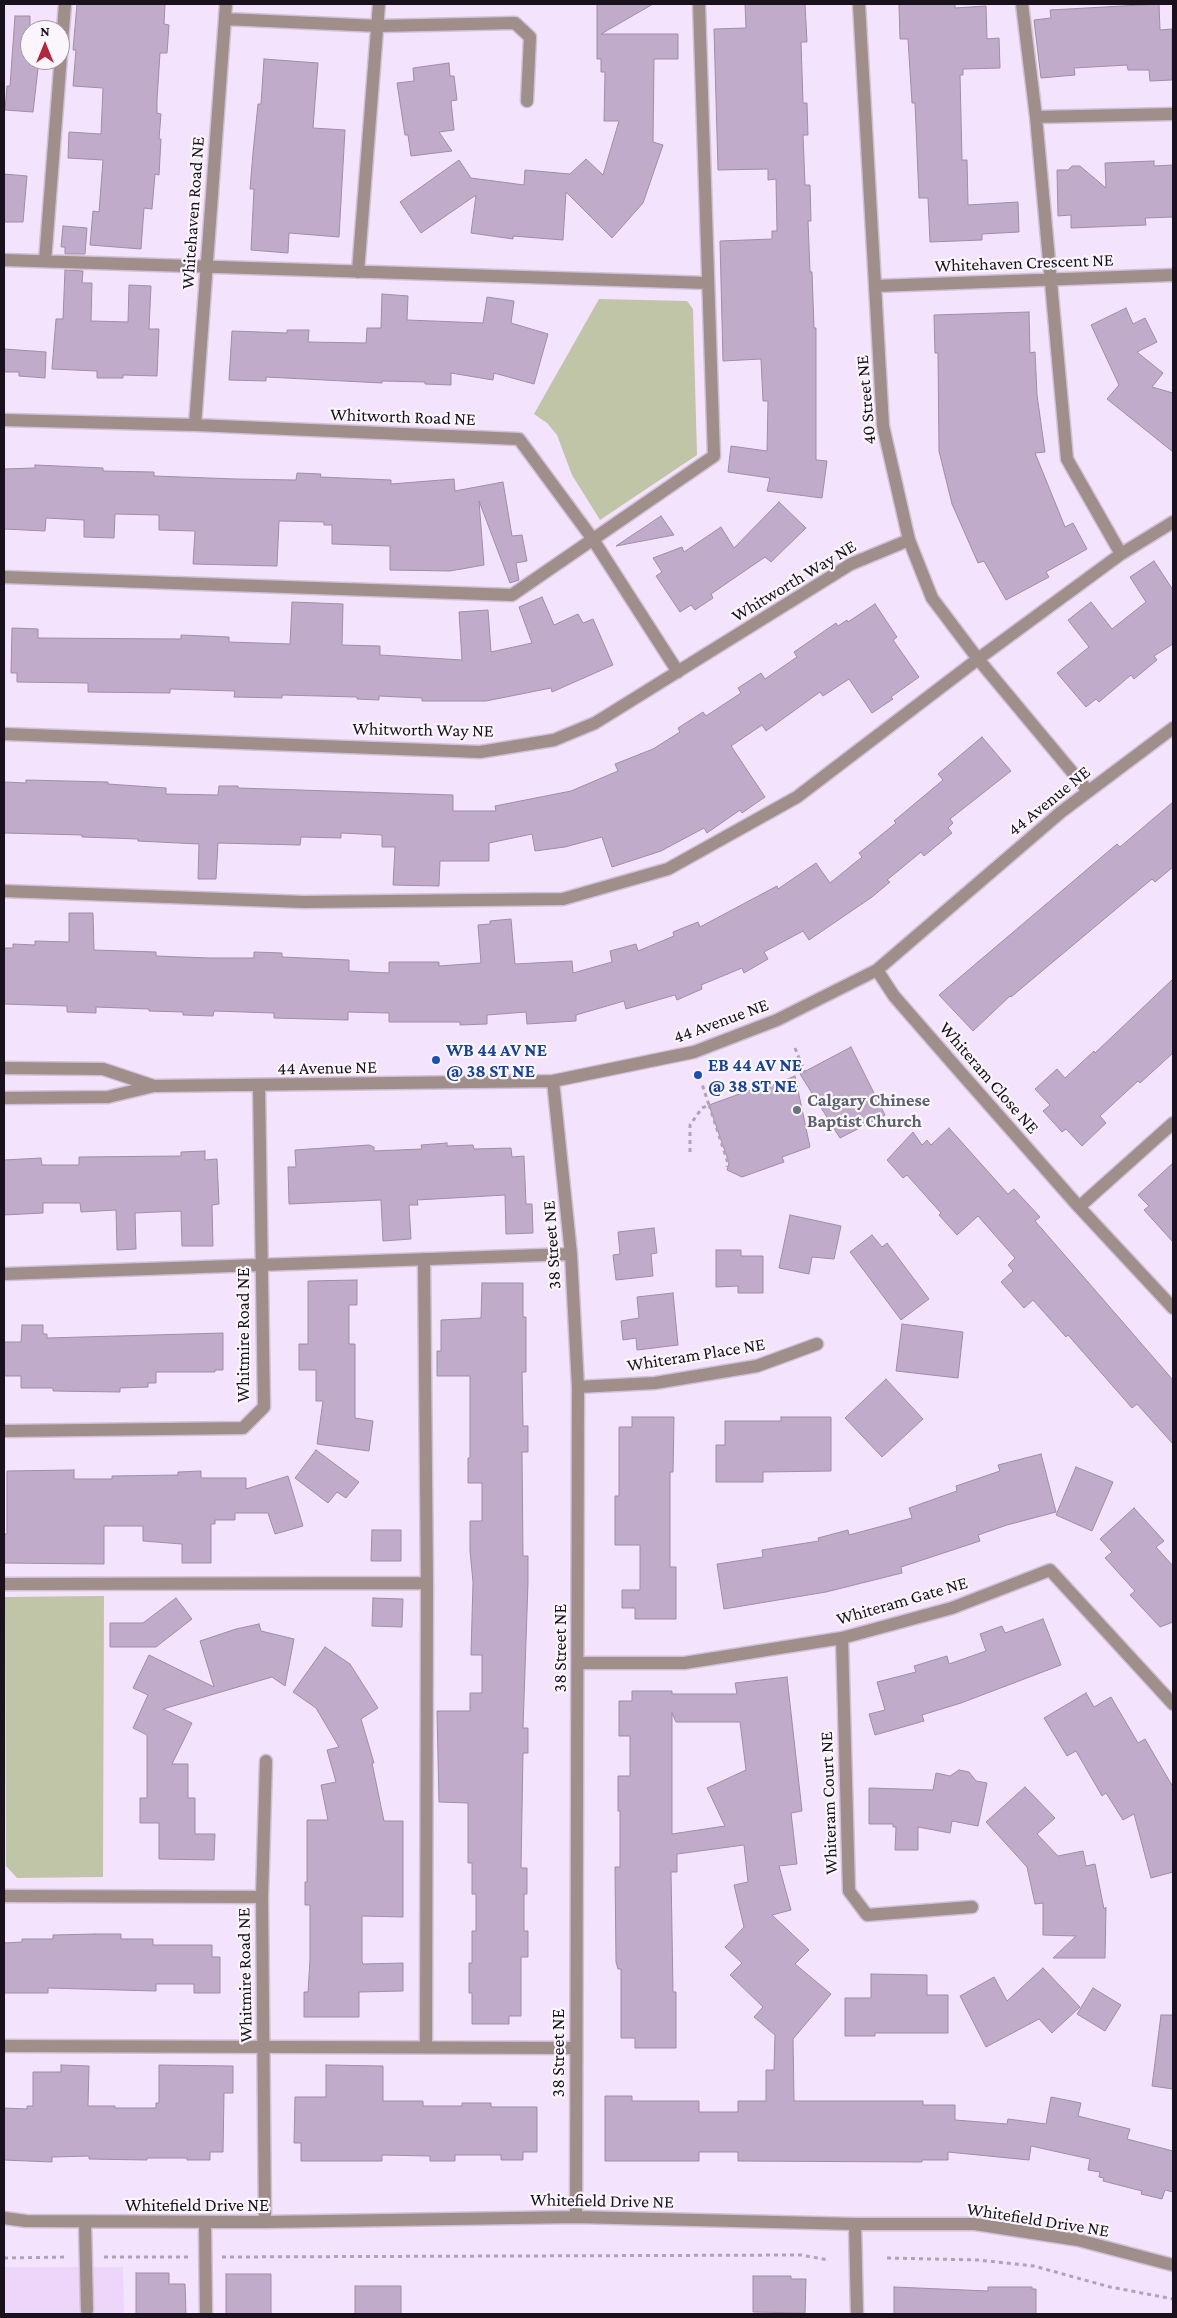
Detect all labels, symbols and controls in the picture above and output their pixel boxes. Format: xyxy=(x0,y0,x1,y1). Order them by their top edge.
north arrow xyxy=(20,20,70,70)
text: N xyxy=(40,23,50,39)
street label: Whitehaven Road NE xyxy=(177,136,209,290)
street label: Whitehaven Crescent NE xyxy=(934,249,1114,277)
street label: 40 Street NE xyxy=(851,354,881,446)
street label: Whitworth Road NE xyxy=(330,404,476,430)
street label: Whitworth Way NE xyxy=(728,535,860,627)
street label: Whitworth Way NE xyxy=(352,718,494,742)
street label: 44 Avenue NE xyxy=(1003,761,1095,841)
street label: 44 Avenue NE xyxy=(670,994,772,1048)
street label: Whiteram Close NE xyxy=(935,1018,1043,1138)
place label: WB 44 AV NE @ 38 ST NE xyxy=(446,1039,547,1082)
marker: WB 44 AV NE @ 38 ST NE xyxy=(430,1054,442,1066)
place label: EB 44 AV NE @ 38 ST NE xyxy=(708,1054,802,1096)
street label: 44 Avenue NE xyxy=(277,1056,377,1080)
marker: EB 44 AV NE @ 38 ST NE xyxy=(692,1069,704,1081)
place label: Calgary Chinese Baptist Church xyxy=(807,1089,930,1132)
marker: Calgary Chinese Baptist Church xyxy=(791,1104,803,1116)
street label: 38 Street NE xyxy=(538,1200,566,1290)
street label: Whitmire Road NE xyxy=(232,1268,254,1402)
street label: Whiteram Place NE xyxy=(626,1333,766,1377)
street label: Whiteram Gate NE xyxy=(834,1572,970,1630)
street label: 38 Street NE xyxy=(549,1604,571,1692)
street label: Whiteram Court NE xyxy=(816,1731,842,1875)
street label: Whitmire Road NE xyxy=(233,1907,257,2043)
street label: 38 Street NE xyxy=(547,2009,569,2097)
street label: Whitefield Drive NE xyxy=(530,2189,674,2213)
street label: Whitefield Drive NE xyxy=(125,2194,269,2216)
street label: Whitefield Drive NE xyxy=(965,2198,1111,2242)

